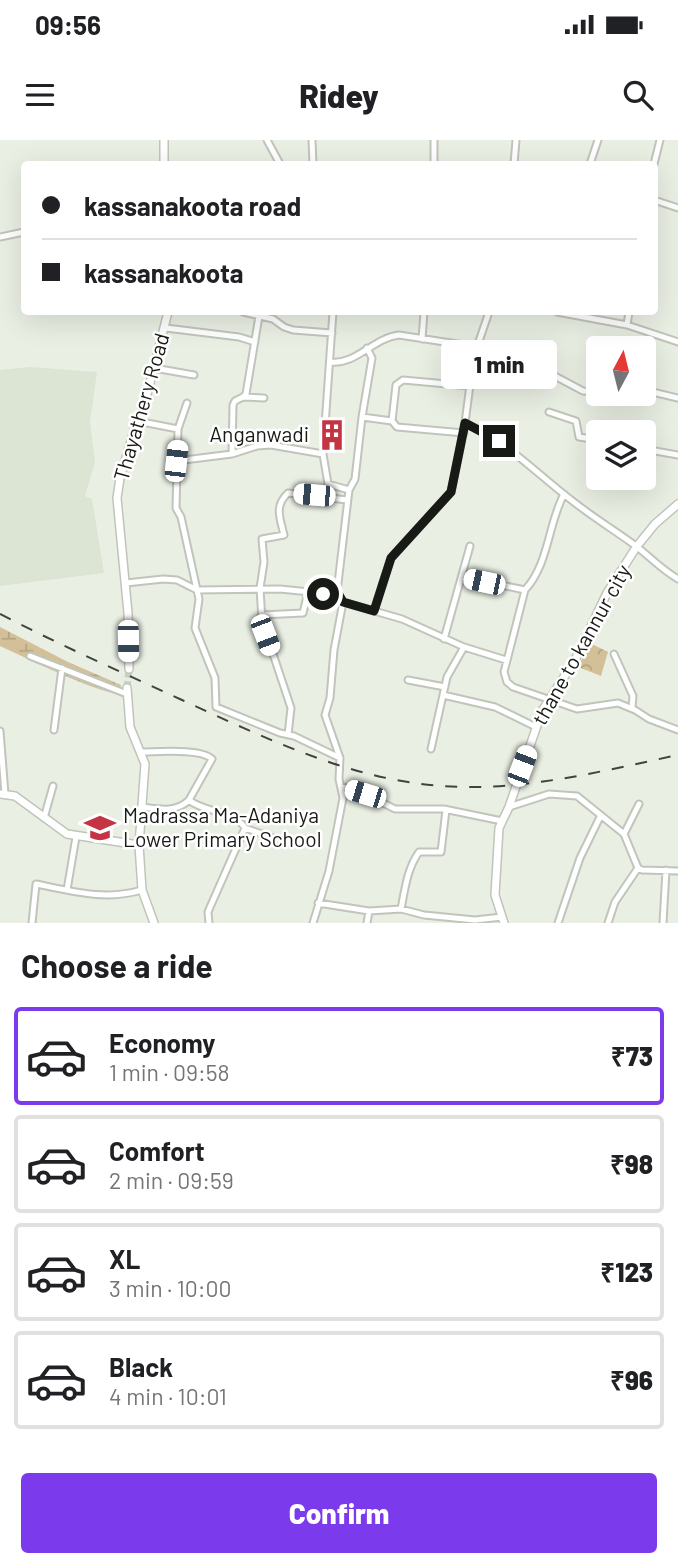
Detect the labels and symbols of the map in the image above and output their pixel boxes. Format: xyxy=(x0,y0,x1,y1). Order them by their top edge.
street label: Thayathery Road xyxy=(108,330,174,483)
north arrow xyxy=(586,336,656,406)
callout: 1 min xyxy=(441,340,557,388)
building icon: Anganwadi xyxy=(315,418,349,452)
place label: Anganwadi xyxy=(209,421,309,446)
route end xyxy=(483,425,515,457)
car xyxy=(164,439,189,483)
car xyxy=(293,483,336,507)
street label: thane to kannur city xyxy=(526,559,635,729)
car xyxy=(462,567,507,597)
route start xyxy=(307,578,339,610)
car xyxy=(248,612,283,658)
car xyxy=(118,620,139,662)
car xyxy=(505,743,540,789)
car xyxy=(342,778,389,810)
place label: Madrassa Ma-Adaniya Lower Primary School xyxy=(123,802,322,851)
school or university icon: Madrassa Ma-Adaniya Lower Primary School xyxy=(83,811,117,845)

